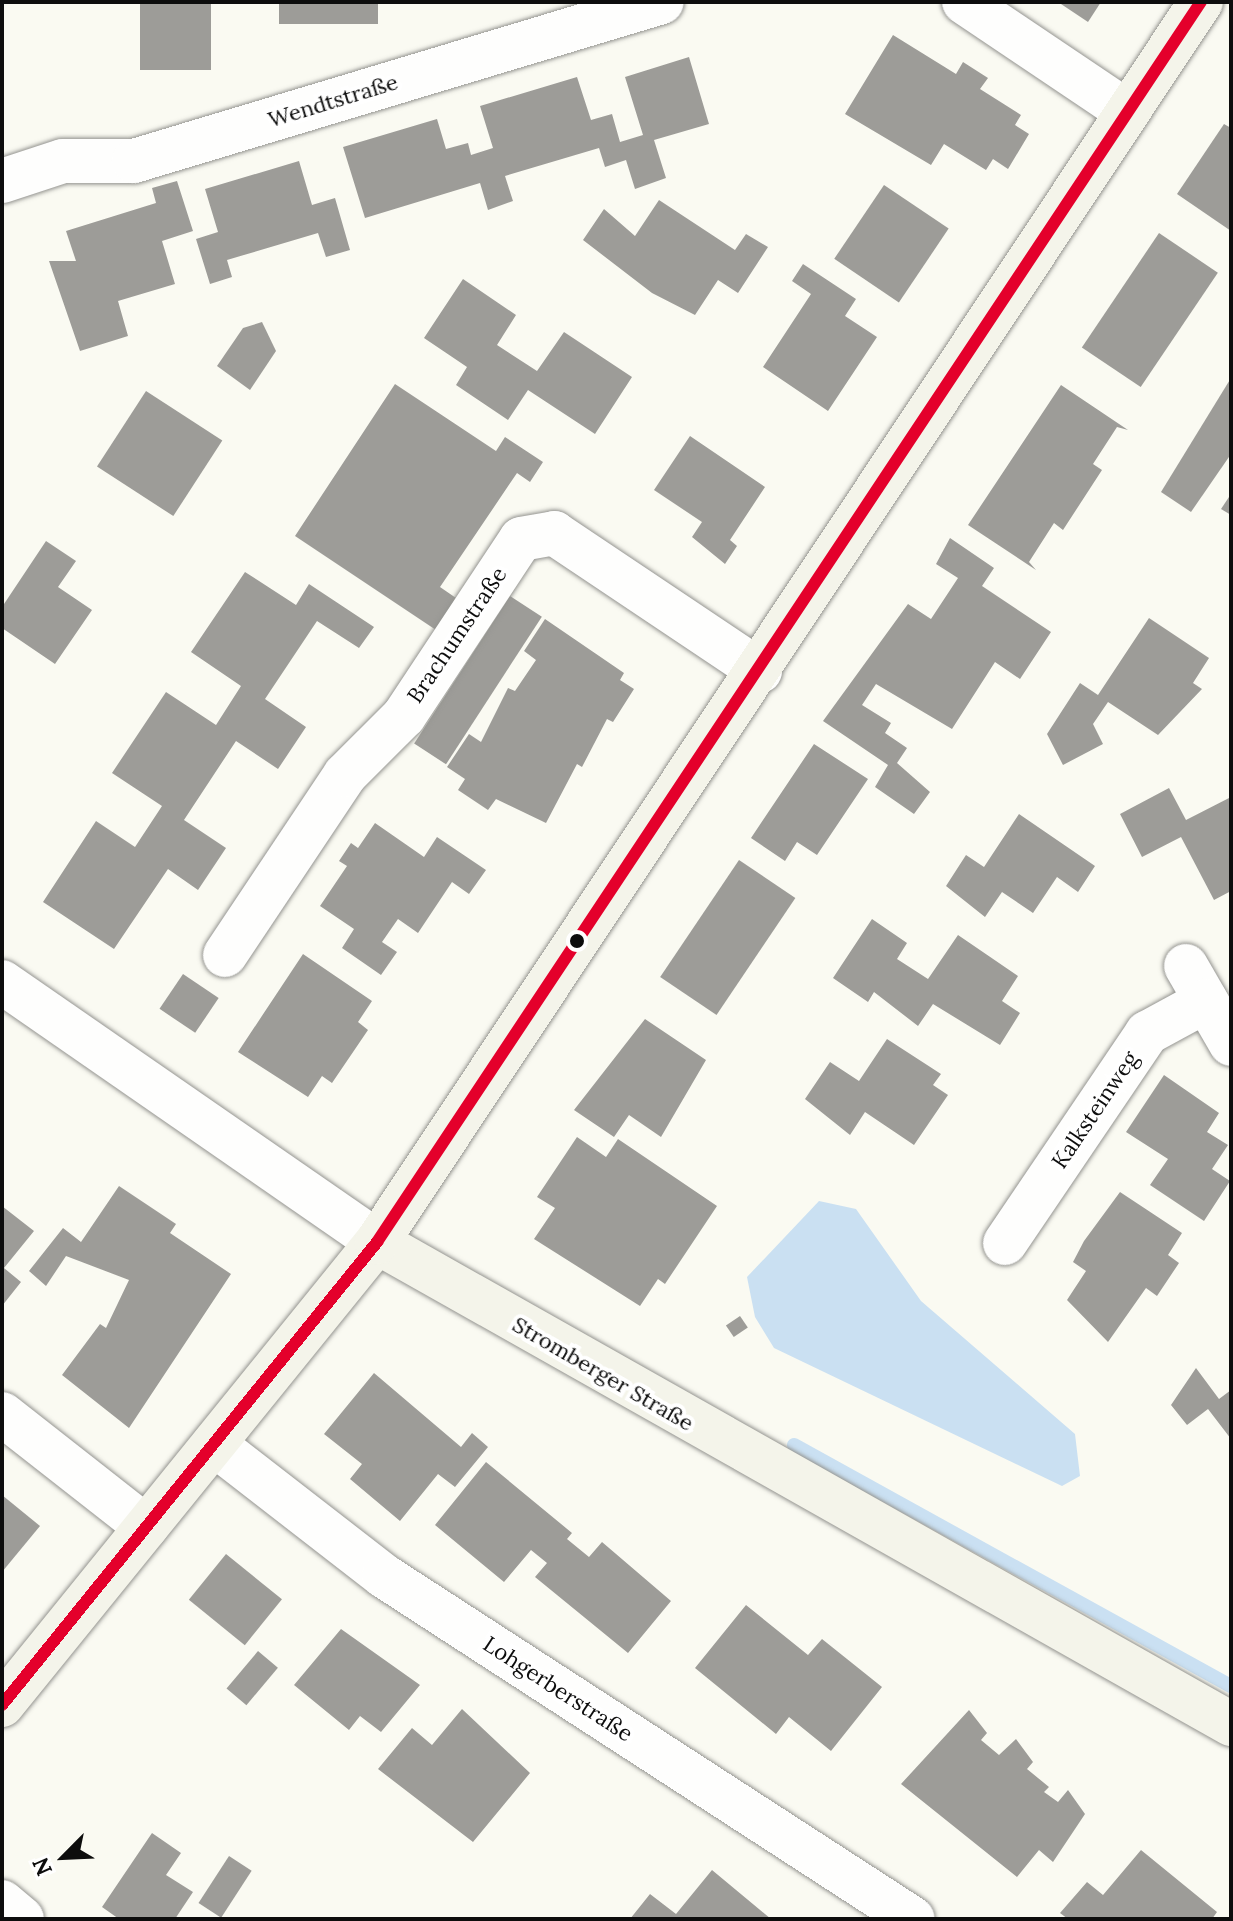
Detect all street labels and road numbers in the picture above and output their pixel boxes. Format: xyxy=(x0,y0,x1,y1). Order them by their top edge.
street label: Wendtstraße xyxy=(265,69,401,133)
street label: Brachumstraße xyxy=(402,562,512,708)
street label: Kalksteinweg xyxy=(1046,1046,1144,1174)
street label: Stromberger Straße xyxy=(508,1311,698,1437)
street label: Lohgerberstraße xyxy=(478,1631,638,1747)

